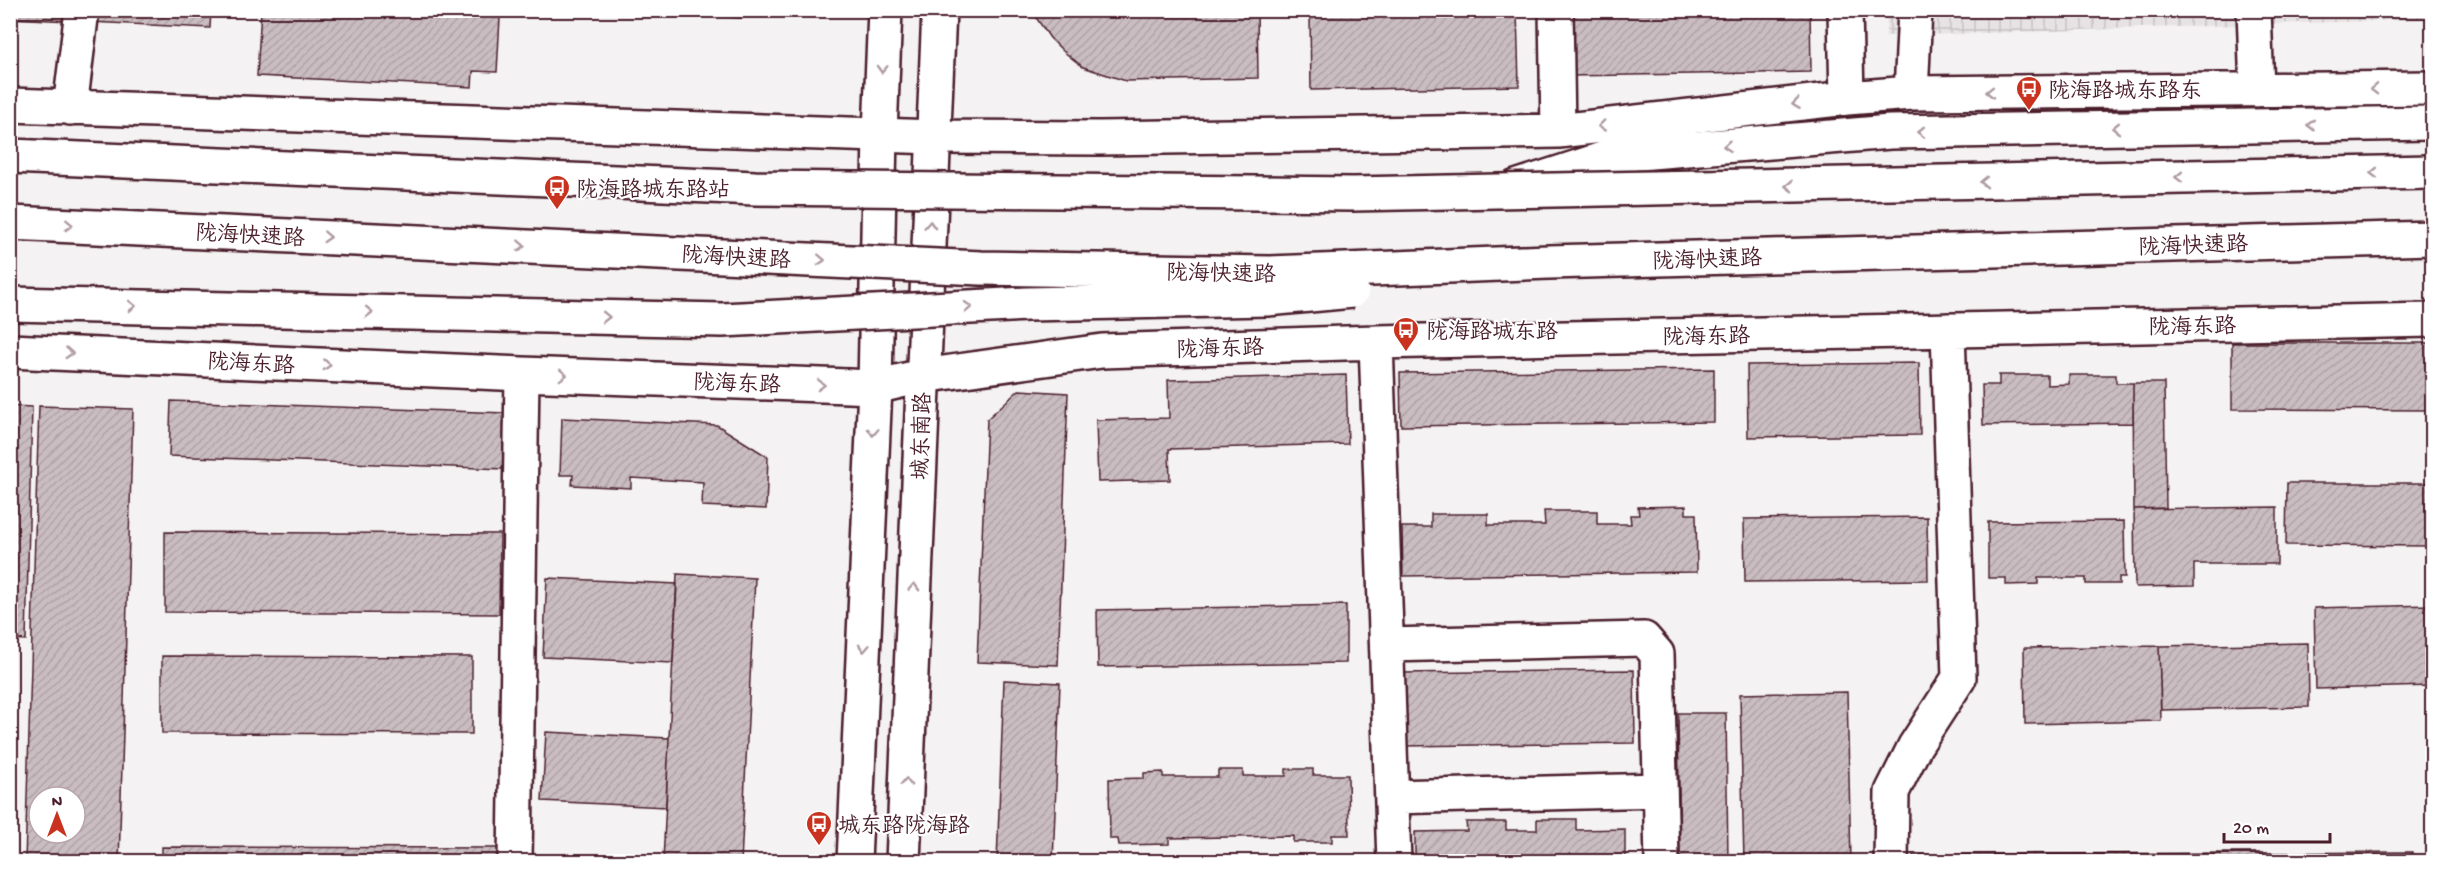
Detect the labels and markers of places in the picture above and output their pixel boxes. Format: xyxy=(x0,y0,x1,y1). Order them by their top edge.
bus stop icon: 陇海路城东路东 xyxy=(2014,74,2044,112)
place label: 陇海路城东路东 xyxy=(2048,78,2202,106)
bus stop icon: 陇海路城东路站 xyxy=(542,173,572,211)
place label: 陇海路城东路站 xyxy=(576,177,730,205)
bus stop icon: 陇海路城东路 xyxy=(1391,315,1421,353)
place label: 陇海路城东路 xyxy=(1426,319,1558,347)
bus stop icon: 城东路陇海路 xyxy=(804,809,834,847)
place label: 城东路陇海路 xyxy=(838,813,970,841)

